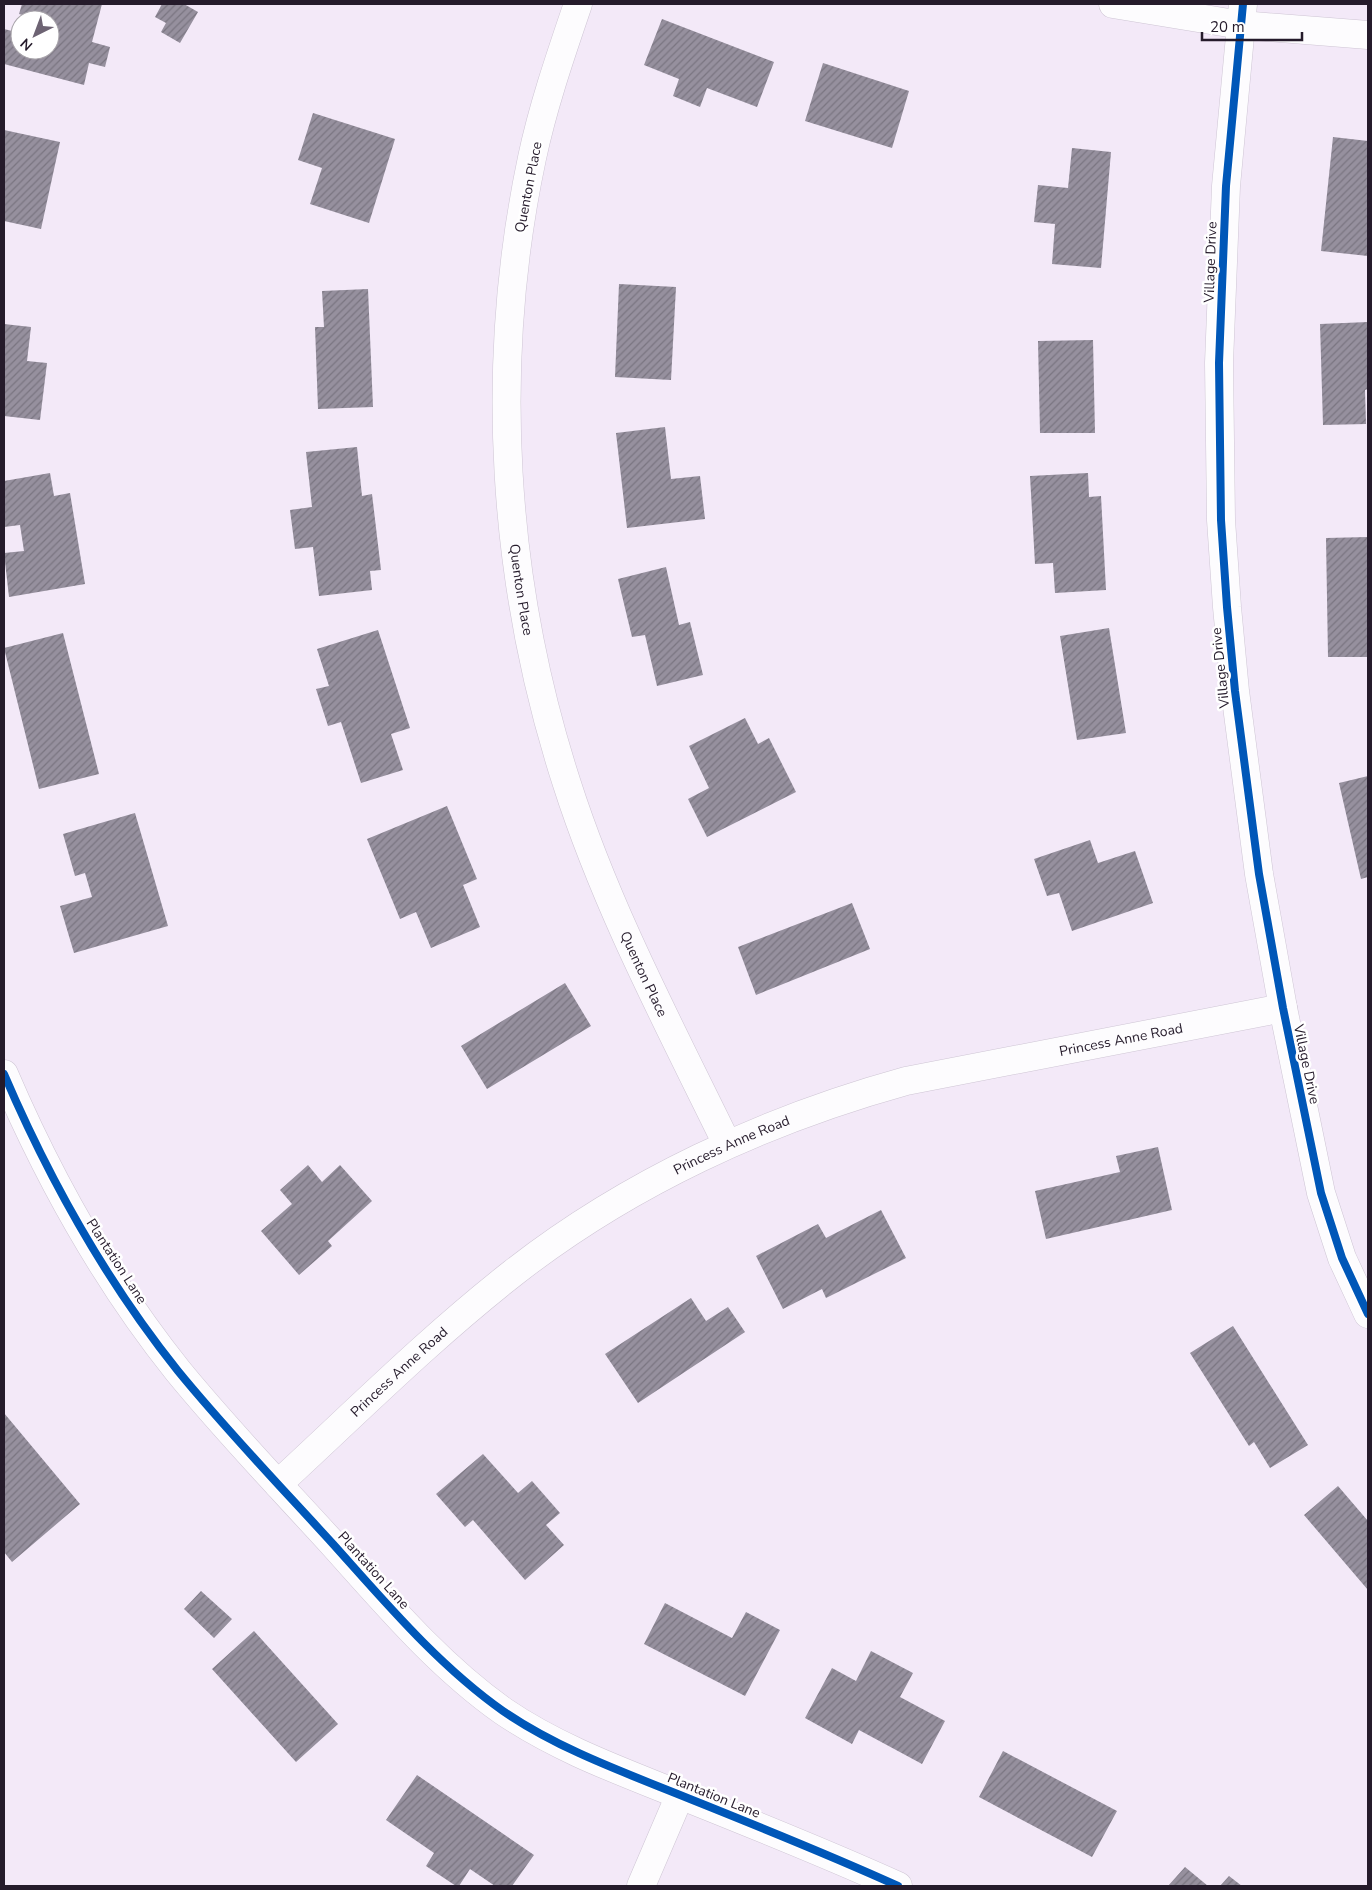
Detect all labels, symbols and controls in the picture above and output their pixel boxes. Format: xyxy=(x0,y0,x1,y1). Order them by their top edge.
north arrow xyxy=(10,10,60,60)
scale bar xyxy=(1202,10,1302,42)
text: 20 m xyxy=(1210,17,1245,37)
text: N xyxy=(16,34,37,55)
street label: Quenton Place xyxy=(510,140,547,234)
street label: Village Drive xyxy=(1200,221,1221,304)
street label: Quenton Place xyxy=(505,543,538,637)
street label: Village Drive xyxy=(1207,627,1234,710)
street label: Quenton Place xyxy=(615,928,672,1020)
street label: Princess Anne Road xyxy=(1058,1019,1184,1061)
street label: Village Drive xyxy=(1289,1022,1324,1106)
street label: Princess Anne Road xyxy=(670,1111,793,1179)
street label: Plantation Lane xyxy=(82,1215,151,1308)
street label: Princess Anne Road xyxy=(346,1323,452,1422)
street label: Plantation Lane xyxy=(334,1527,414,1613)
street label: Plantation Lane xyxy=(665,1768,763,1823)

